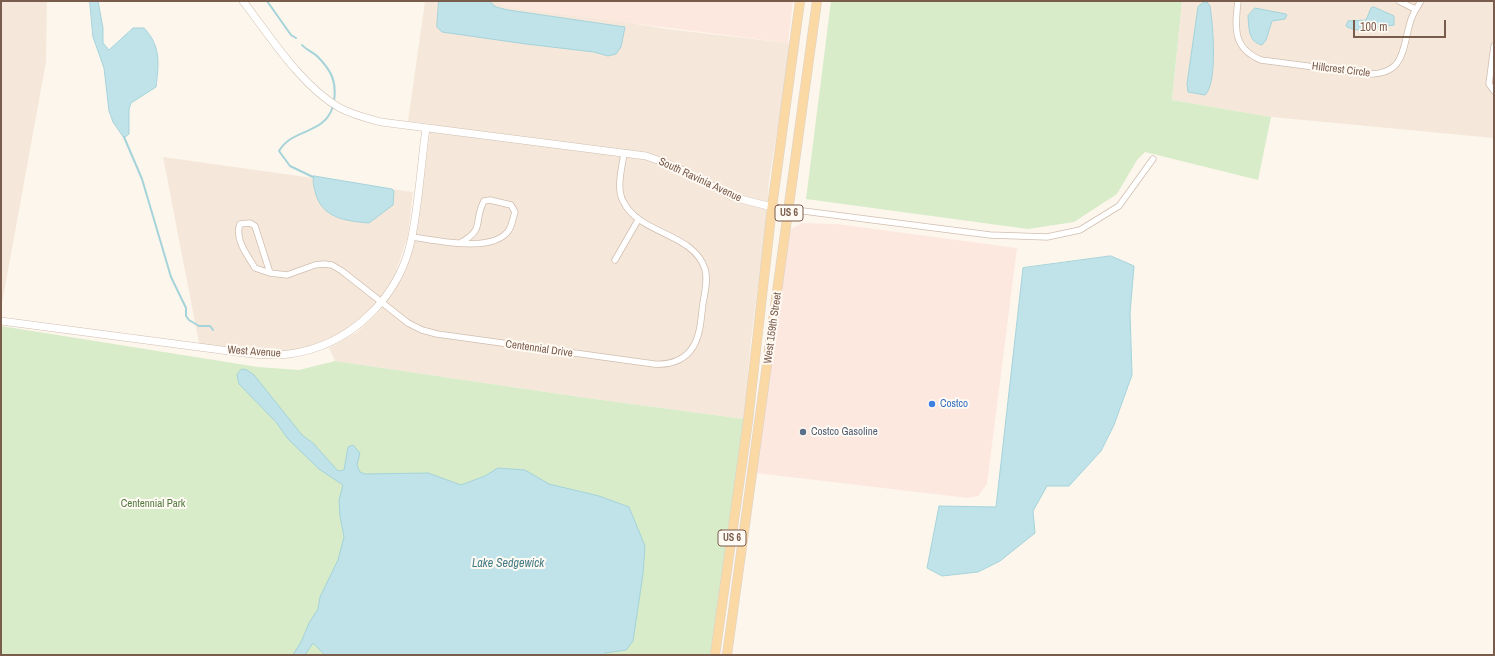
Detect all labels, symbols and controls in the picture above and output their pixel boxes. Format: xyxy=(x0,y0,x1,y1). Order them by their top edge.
scale bar xyxy=(1355,12,1448,38)
text: 100 m xyxy=(1360,19,1387,35)
street label: Hillcrest Circle xyxy=(1311,60,1371,80)
street label: South Ravinia Avenue xyxy=(656,155,744,205)
road number: US 6 xyxy=(775,205,803,221)
street label: West 159th Street xyxy=(761,291,785,365)
street label: Centennial Drive xyxy=(505,338,573,360)
street label: West Avenue xyxy=(227,344,281,360)
place label: Costco xyxy=(940,397,968,411)
marker: Costco xyxy=(927,399,937,409)
place label: Costco Gasoline xyxy=(811,425,878,439)
marker: Costco Gasoline xyxy=(798,427,808,437)
park label: Centennial Park xyxy=(121,497,185,511)
road number: US 6 xyxy=(718,530,746,546)
water label: Lake Sedgewick xyxy=(472,557,544,571)

